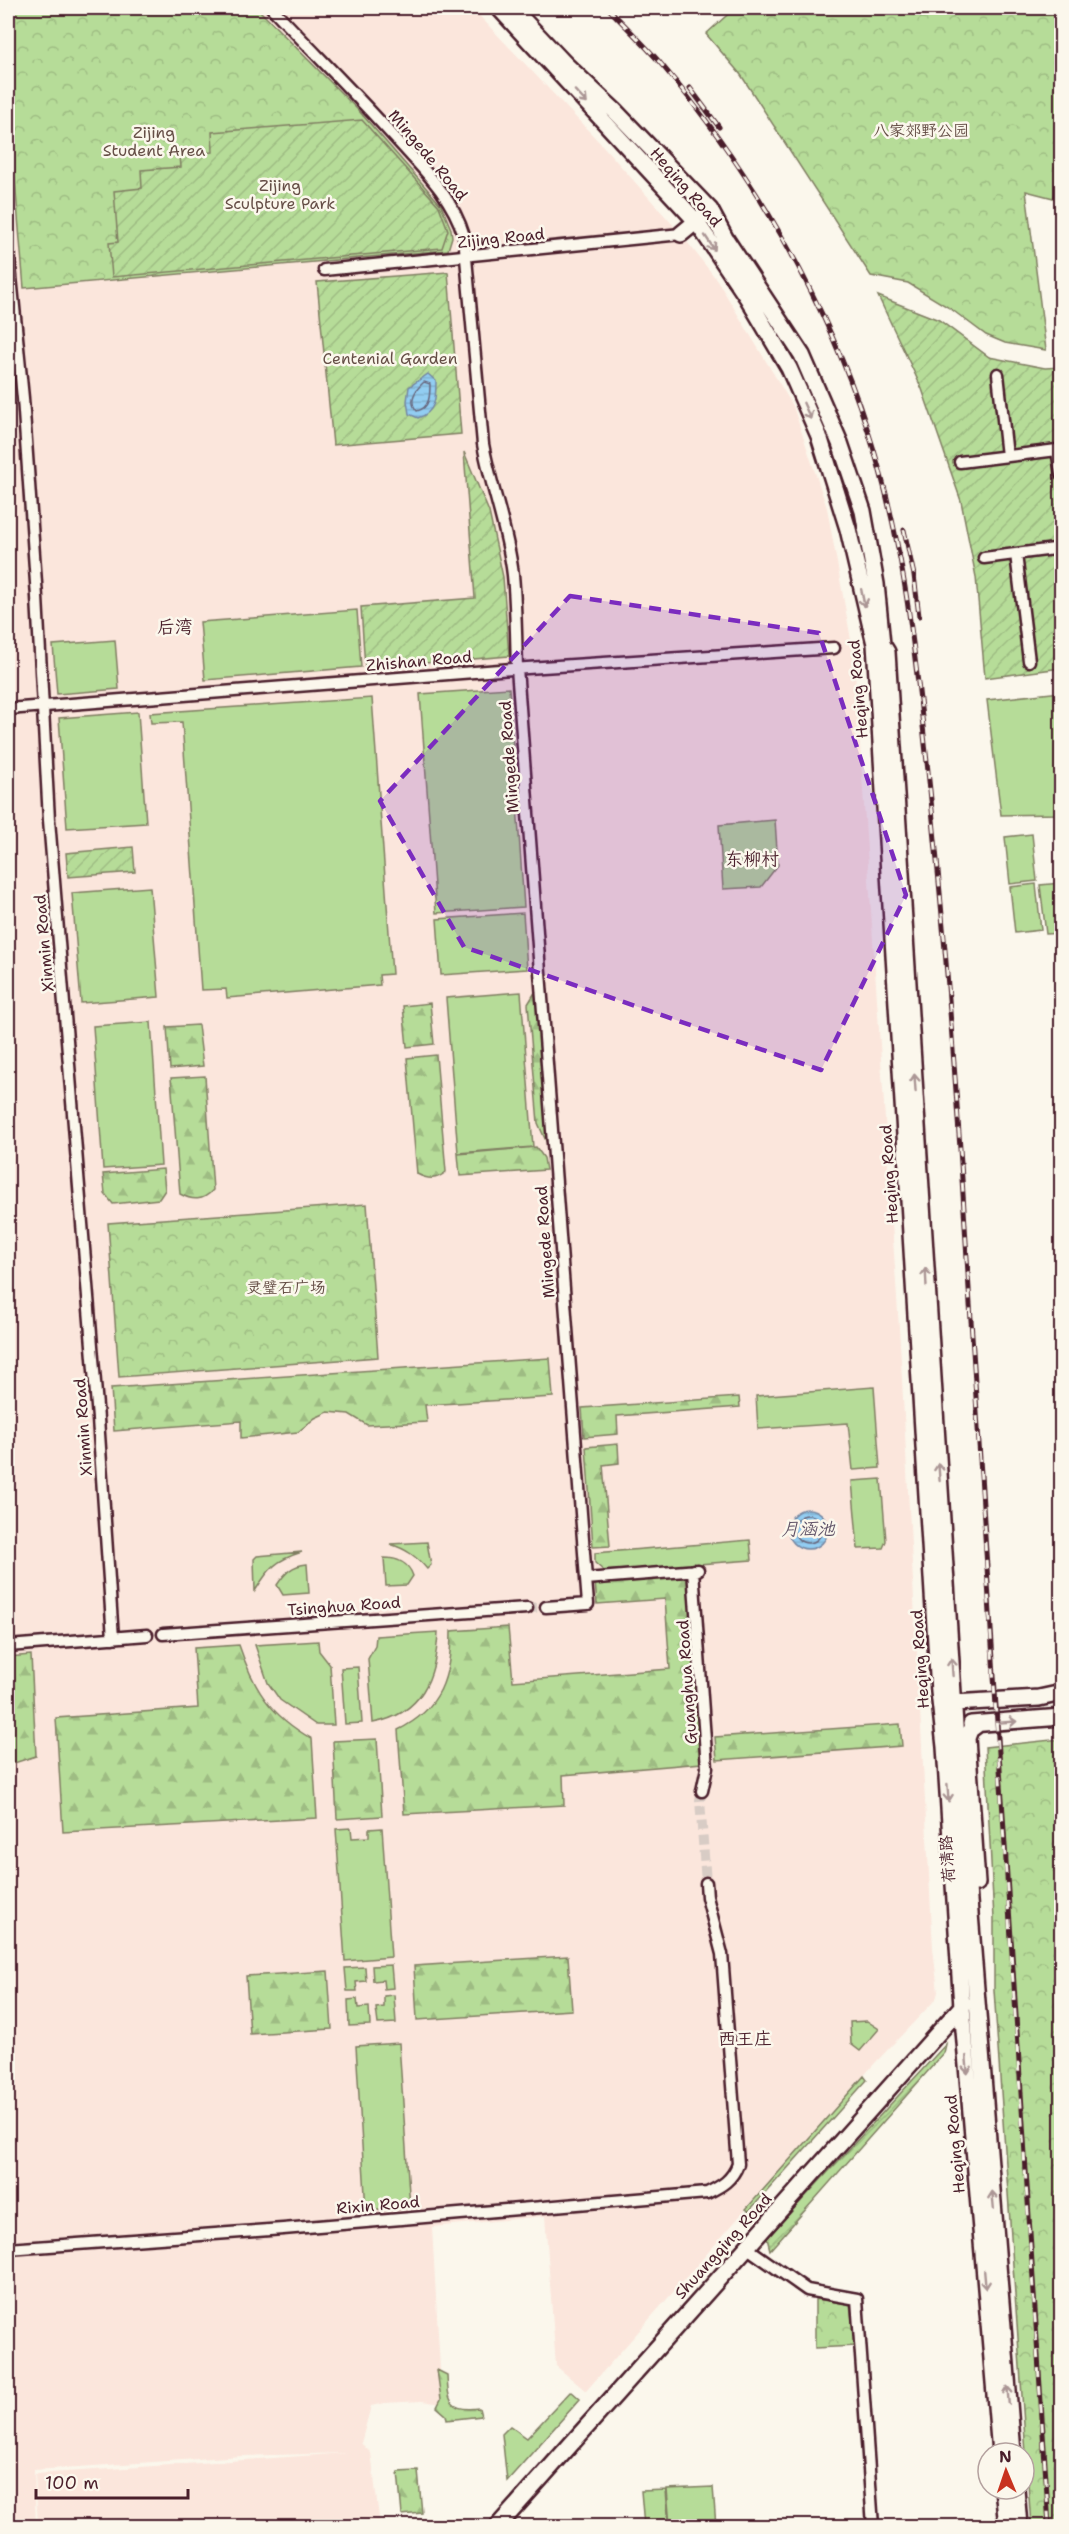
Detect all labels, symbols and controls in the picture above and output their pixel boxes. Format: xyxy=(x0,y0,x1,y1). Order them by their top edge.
one-way arrow xyxy=(574,89,588,104)
street label: Mingede Road xyxy=(384,105,472,205)
park label: 八家郊野公园 xyxy=(873,120,969,141)
park label: Zijing Student Area xyxy=(103,122,205,161)
street label: Heqing Road xyxy=(646,143,726,231)
park label: Zijing Sculpture Park xyxy=(225,175,335,214)
street label: Zijing Road xyxy=(456,223,546,253)
one-way arrow xyxy=(704,234,717,251)
park label: Centenial Garden xyxy=(323,348,458,369)
one-way arrow xyxy=(802,402,814,420)
one-way arrow xyxy=(858,587,869,607)
district label: 后湾 xyxy=(157,615,193,639)
street label: Heqing Road xyxy=(843,639,873,739)
street label: Zhishan Road xyxy=(365,646,473,676)
street label: Mingede Road xyxy=(495,700,523,814)
district label: 东柳村 xyxy=(725,847,779,871)
street label: Xinmin Road xyxy=(29,893,59,993)
one-way arrow xyxy=(909,1073,920,1093)
street label: Heqing Road xyxy=(875,1124,903,1224)
street label: Mingede Road xyxy=(531,1185,559,1299)
one-way arrow xyxy=(921,1268,932,1288)
park label: 灵璧石广场 xyxy=(246,1277,326,1298)
street label: Xinmin Road xyxy=(69,1377,97,1477)
one-way arrow xyxy=(933,1463,944,1483)
water label: 月涵池 xyxy=(781,1517,836,1541)
street label: Tsinghua Road xyxy=(287,1592,401,1620)
street label: Heqing Road xyxy=(906,1609,934,1709)
street label: Guanghua Road xyxy=(672,1619,702,1745)
one-way arrow xyxy=(946,1657,957,1677)
one-way arrow xyxy=(998,1716,1018,1727)
one-way arrow xyxy=(943,1783,954,1803)
street label: 荷清路 xyxy=(935,1834,959,1884)
district label: 西王庄 xyxy=(718,2027,772,2051)
one-way arrow xyxy=(962,2055,973,2075)
street label: Heqing Road xyxy=(940,2094,970,2194)
street label: Shuangqing Road xyxy=(670,2189,776,2303)
street label: Rixin Road xyxy=(335,2191,421,2219)
one-way arrow xyxy=(987,2191,998,2211)
one-way arrow xyxy=(980,2270,991,2290)
one-way arrow xyxy=(1003,2385,1014,2405)
north arrow xyxy=(976,2441,1036,2501)
text: N xyxy=(999,2446,1012,2467)
scale bar xyxy=(36,2462,188,2500)
text: 100 m xyxy=(45,2471,99,2495)

